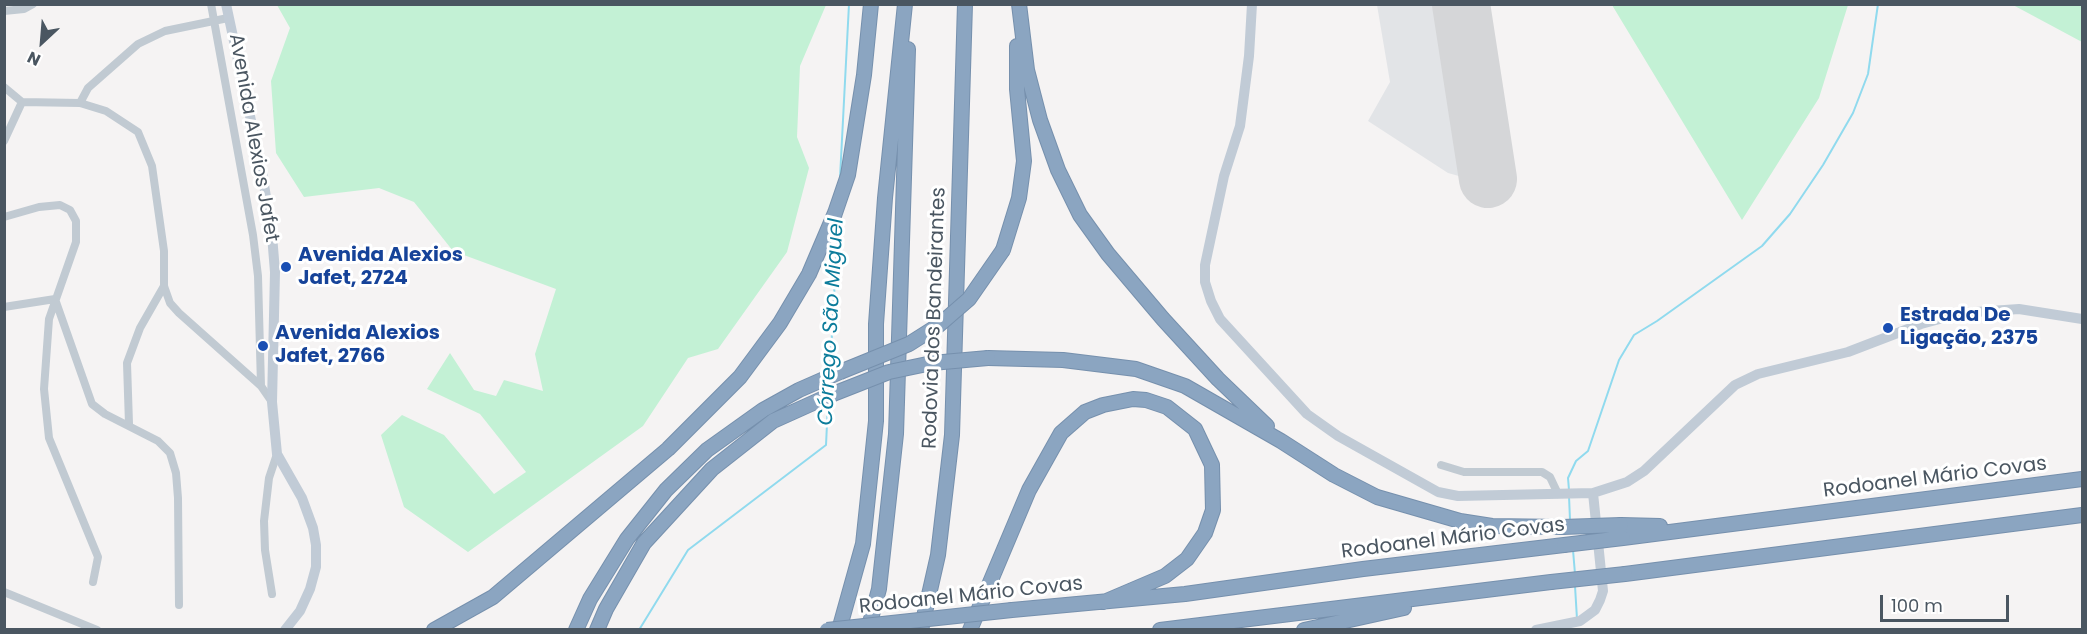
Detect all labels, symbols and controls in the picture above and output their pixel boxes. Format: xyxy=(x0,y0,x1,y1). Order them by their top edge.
north arrow xyxy=(12,12,72,72)
street label: Avenida Alexios Jafet xyxy=(223,32,283,244)
text: N xyxy=(23,46,44,72)
street label: Rodovia dos Bandeirantes xyxy=(918,187,952,449)
water label: Córrego São Miguel xyxy=(814,218,850,426)
place label: Avenida Alexios Jafet, 2724 xyxy=(298,244,463,291)
marker: Avenida Alexios Jafet, 2724 xyxy=(279,260,293,274)
place label: Estrada De Ligação, 2375 xyxy=(1900,304,2038,351)
marker: Estrada De Ligação, 2375 xyxy=(1881,321,1895,335)
place label: Avenida Alexios Jafet, 2766 xyxy=(275,322,440,369)
marker: Avenida Alexios Jafet, 2766 xyxy=(256,339,270,353)
street label: Rodoanel Mário Covas xyxy=(1822,452,2048,504)
street label: Rodoanel Mário Covas xyxy=(1340,513,1566,565)
street label: Rodoanel Mário Covas xyxy=(858,572,1084,620)
scale bar xyxy=(1883,583,2012,621)
text: 100 m xyxy=(1891,593,1943,618)

